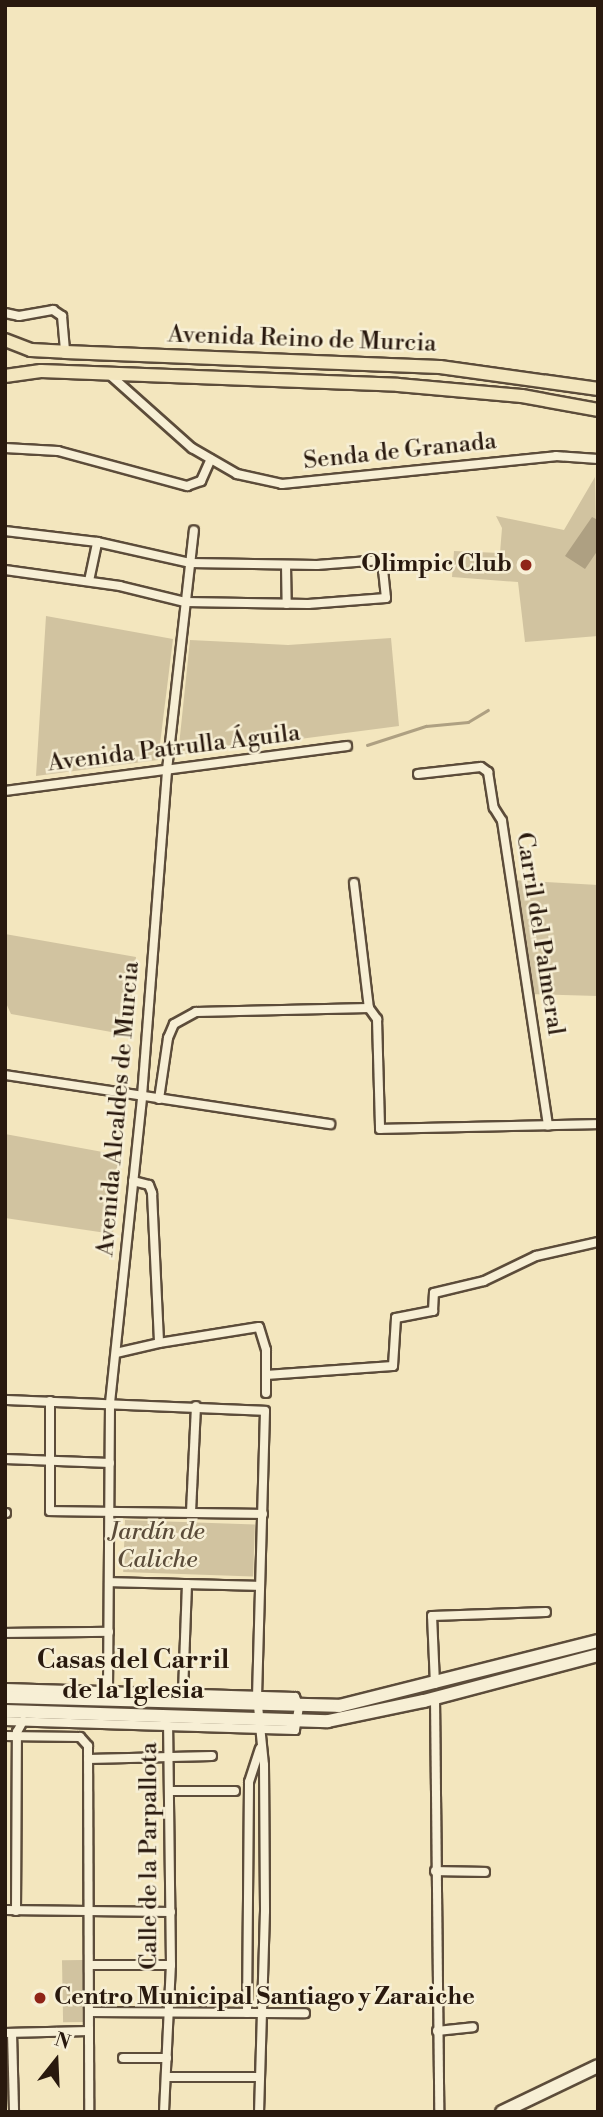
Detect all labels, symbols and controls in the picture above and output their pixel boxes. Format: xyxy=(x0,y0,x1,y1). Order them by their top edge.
street label: Avenida Reino de Murcia xyxy=(167,321,437,359)
street label: Senda de Granada xyxy=(302,428,498,476)
place label: Olimpic Club xyxy=(361,551,512,579)
marker: Olimpic Club xyxy=(518,557,534,573)
street label: Avenida Patrulla Águila xyxy=(46,719,302,779)
street label: Carril del Palmeral xyxy=(509,830,569,1038)
street label: Avenida Alcaldes de Murcia xyxy=(92,960,146,1258)
park label: Jardín de Caliche xyxy=(109,1519,205,1575)
district label: Casas del Carril de la Iglesia xyxy=(37,1645,229,1706)
street label: Calle de la Parpallota xyxy=(136,1742,164,1970)
place label: Centro Municipal Santiago y Zaraiche xyxy=(54,1984,475,2012)
marker: Centro Municipal Santiago y Zaraiche xyxy=(32,1990,48,2006)
north arrow xyxy=(21,2026,91,2096)
text: N xyxy=(52,2027,73,2055)

